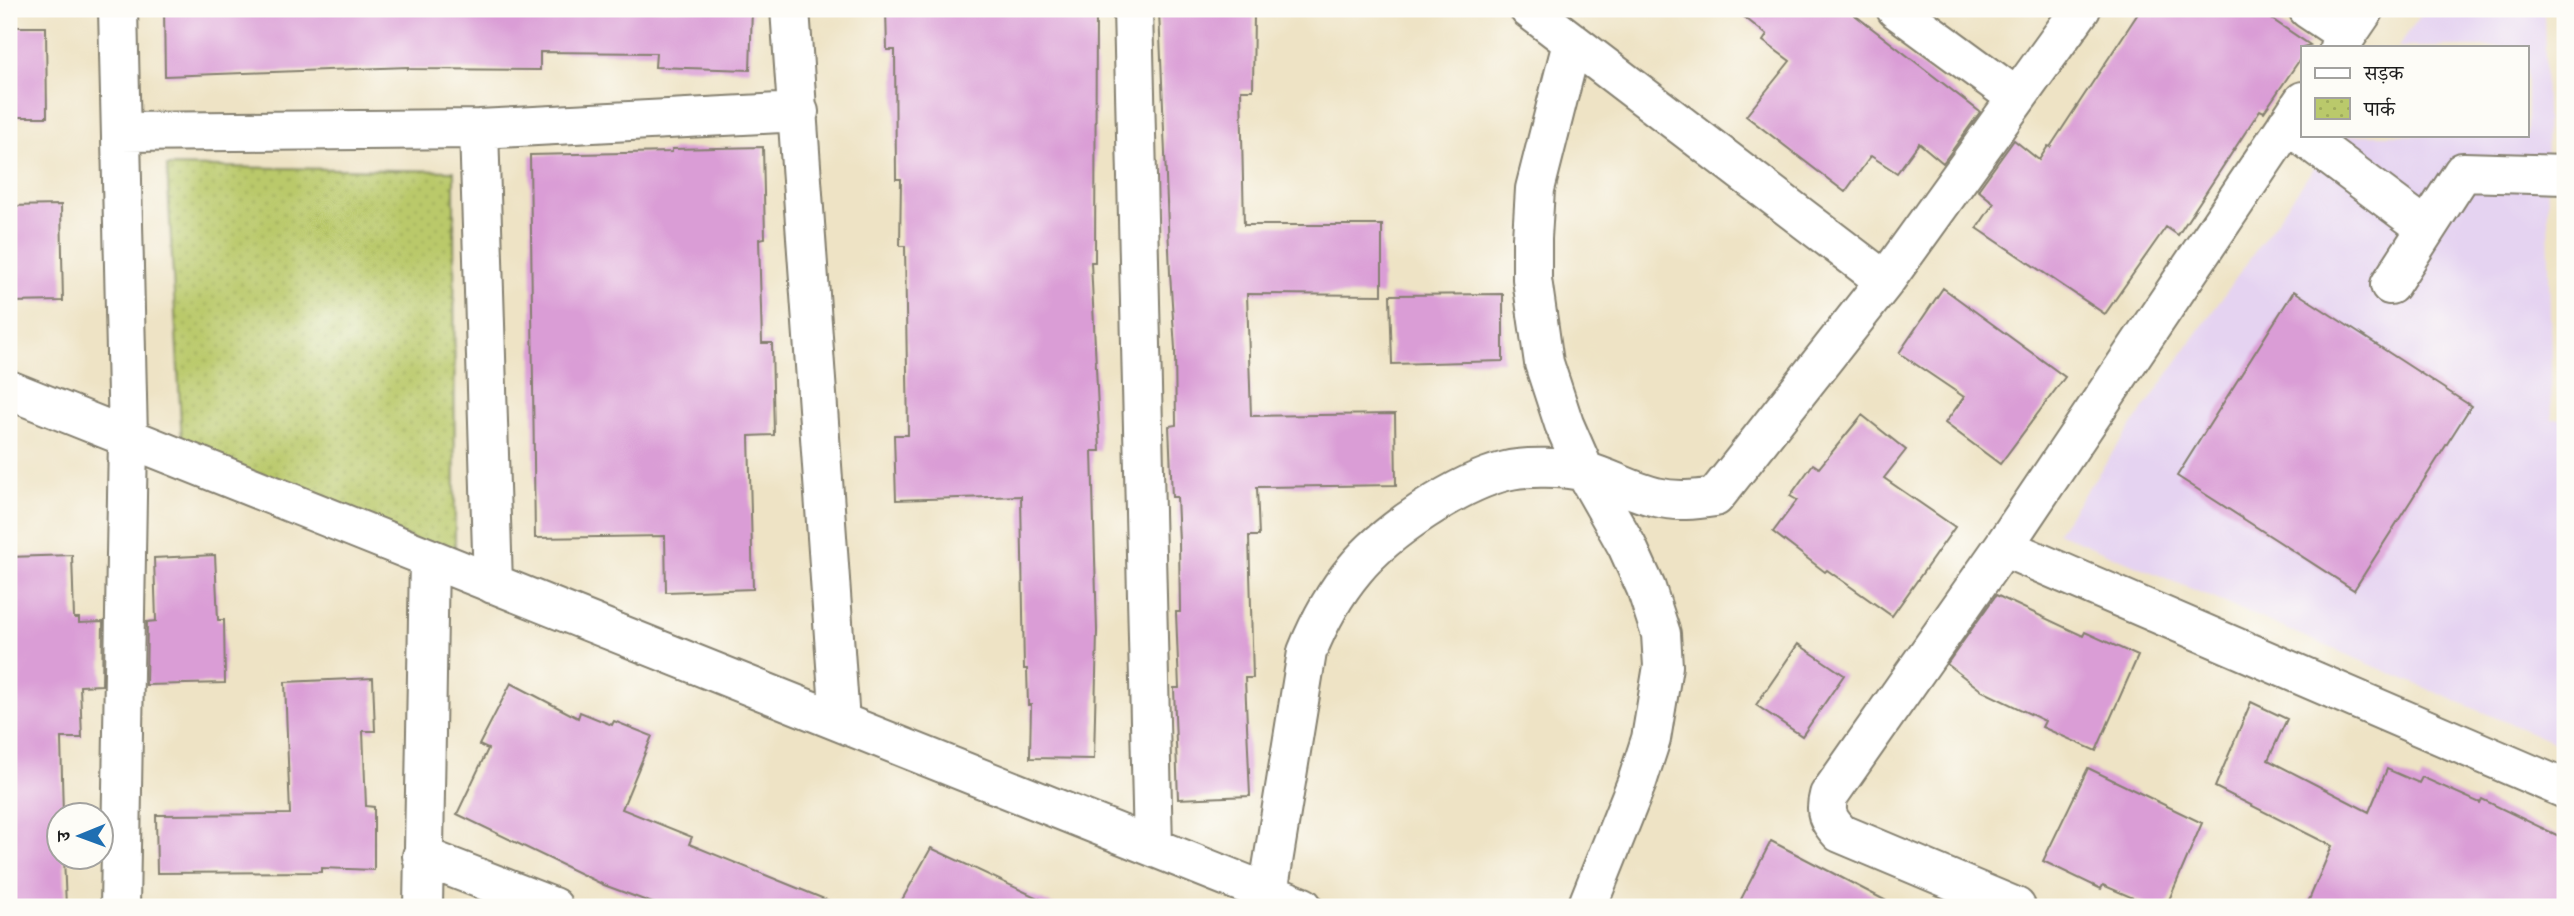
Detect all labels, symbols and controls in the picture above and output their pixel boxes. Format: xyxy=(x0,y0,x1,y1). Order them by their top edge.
legend xyxy=(2301,46,2528,136)
text: सड़क xyxy=(2363,57,2404,88)
text: पार्क xyxy=(2363,93,2396,124)
north arrow xyxy=(46,800,116,870)
text: उ xyxy=(49,830,77,843)

